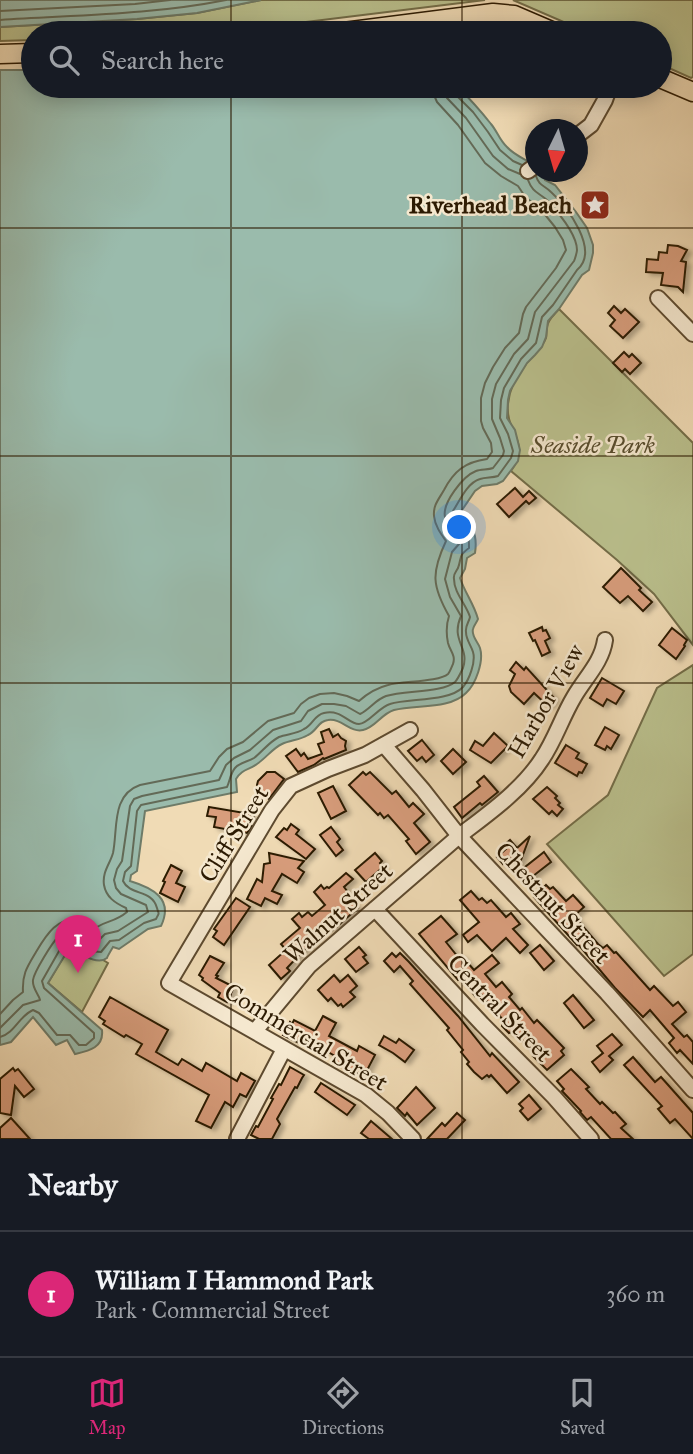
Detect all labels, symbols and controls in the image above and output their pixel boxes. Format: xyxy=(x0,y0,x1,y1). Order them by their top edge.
search box xyxy=(21,21,672,98)
icon: search xyxy=(45,41,83,79)
text: Search here xyxy=(101,44,224,76)
north arrow xyxy=(525,119,588,182)
place icon: Riverhead Beach xyxy=(578,188,612,222)
place label: Riverhead Beach xyxy=(409,190,573,220)
park label: Seaside Park xyxy=(530,430,655,460)
your location xyxy=(442,510,476,544)
street label: Harbor View xyxy=(501,637,591,763)
street label: Cliff Street xyxy=(193,780,276,888)
street label: Chestnut Street xyxy=(489,836,617,971)
street label: Walnut Street xyxy=(277,856,399,970)
pin: 1 xyxy=(55,915,101,973)
street label: Central Street xyxy=(441,948,559,1068)
street label: Commercial Street xyxy=(219,976,394,1098)
text: Nearby xyxy=(28,1167,118,1203)
text: William I Hammond Park xyxy=(95,1264,373,1296)
text: 1 xyxy=(46,1280,56,1308)
text: 360 m xyxy=(606,1280,665,1308)
text: Park · Commercial Street xyxy=(95,1296,330,1324)
tab: Map xyxy=(88,1374,126,1439)
tab: Directions xyxy=(302,1374,384,1439)
tab: Saved xyxy=(560,1374,605,1439)

